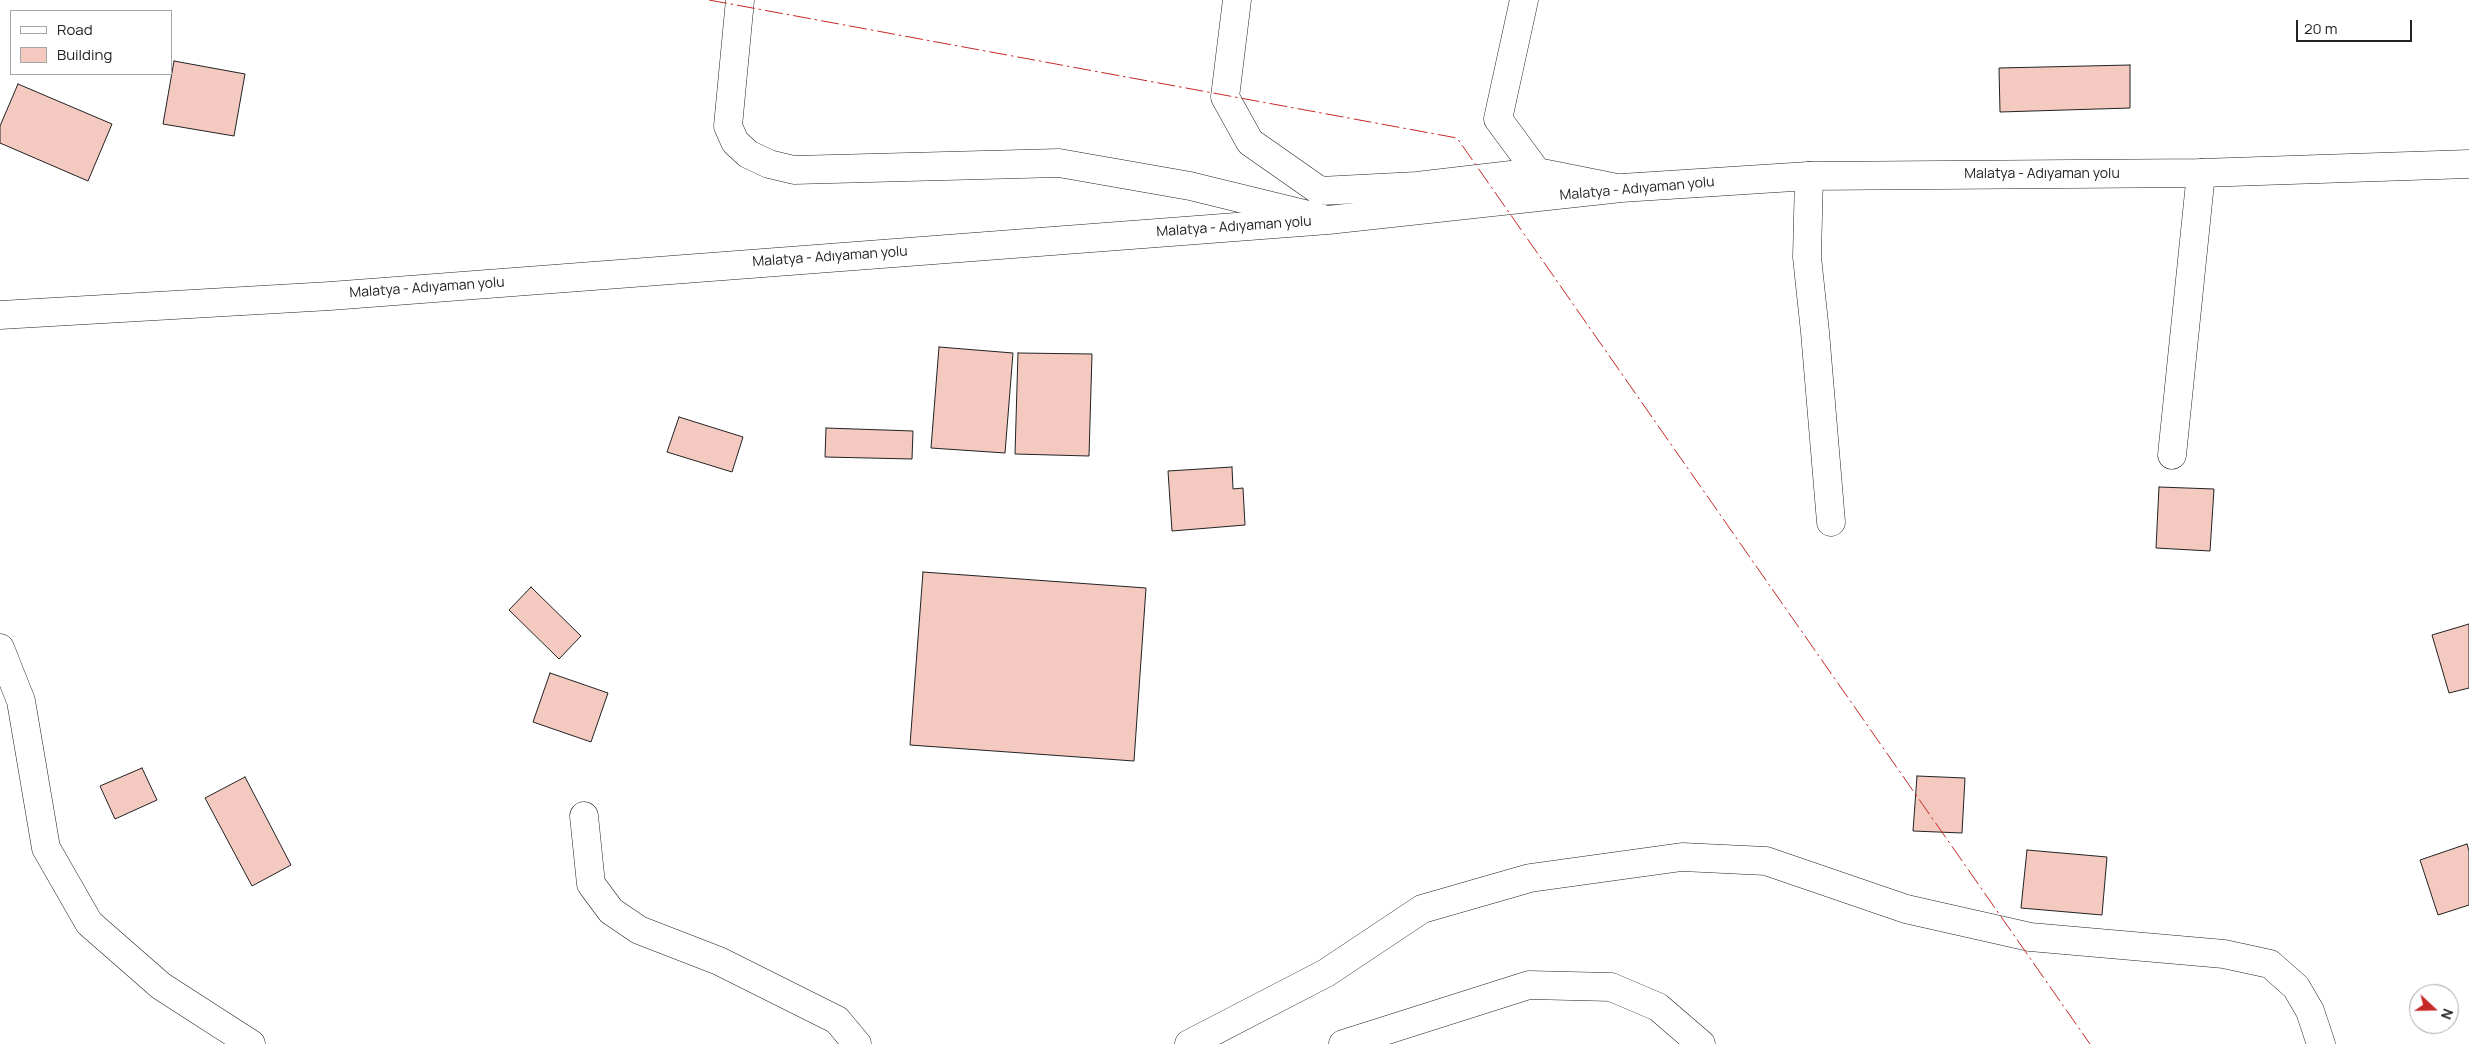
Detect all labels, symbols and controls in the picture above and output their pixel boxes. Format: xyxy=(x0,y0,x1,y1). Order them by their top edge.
legend xyxy=(10,10,172,75)
scale bar xyxy=(2299,10,2415,42)
text: 20 m xyxy=(2304,18,2337,39)
text: Road xyxy=(57,19,93,40)
text: Building xyxy=(57,44,112,65)
street label: Malatya - Adıyaman yolu xyxy=(1964,166,2120,182)
street label: Malatya - Adıyaman yolu xyxy=(1559,174,1715,204)
street label: Malatya - Adıyaman yolu xyxy=(1156,213,1312,241)
street label: Malatya - Adıyaman yolu xyxy=(752,243,908,271)
street label: Malatya - Adıyaman yolu xyxy=(349,274,505,302)
north arrow xyxy=(2409,984,2459,1034)
text: N xyxy=(2437,1006,2458,1022)

